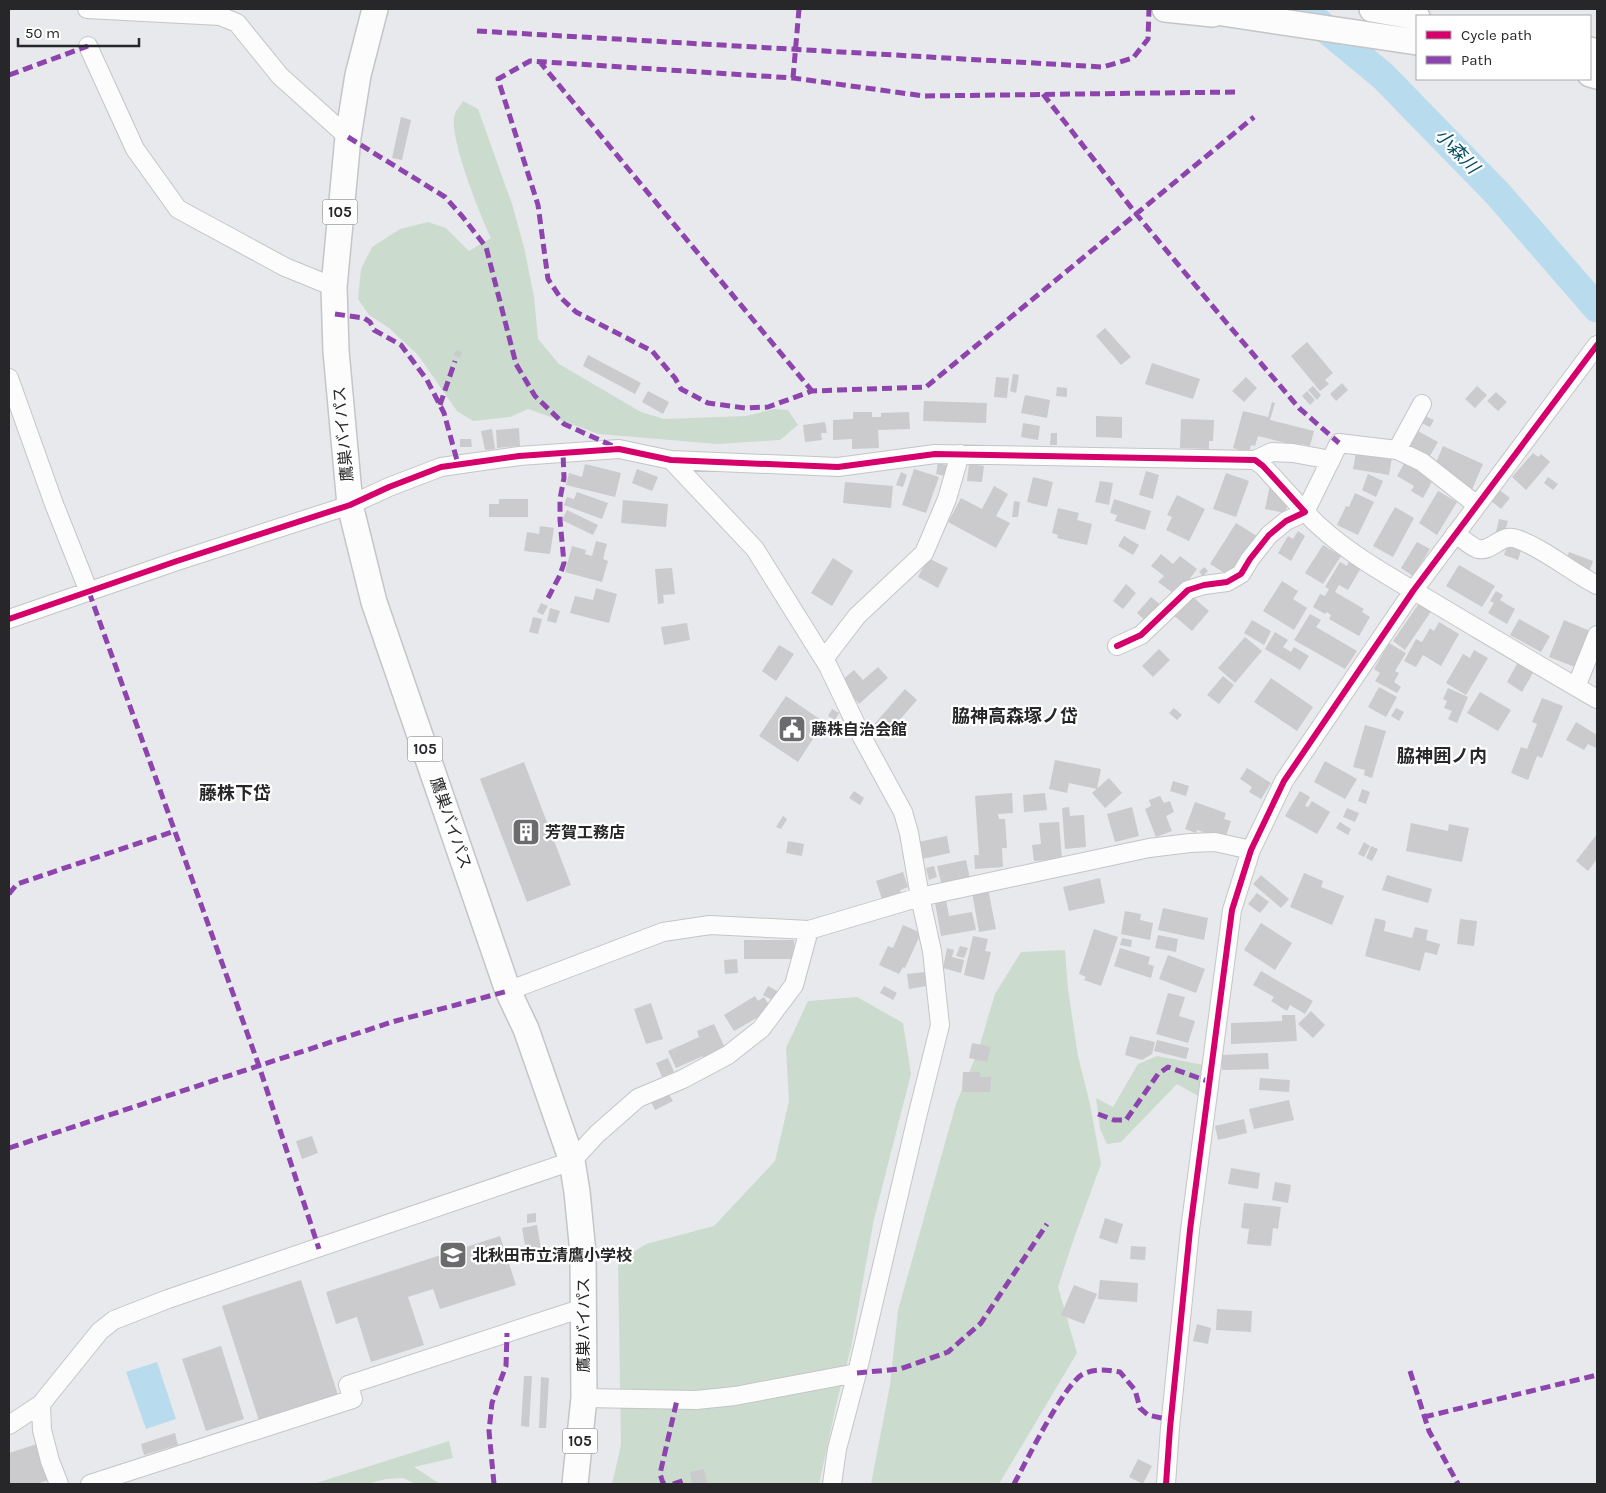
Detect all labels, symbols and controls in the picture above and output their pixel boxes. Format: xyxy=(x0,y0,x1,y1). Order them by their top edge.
scale bar xyxy=(18,15,139,47)
legend xyxy=(1416,15,1591,80)
text: 50 m xyxy=(25,24,60,42)
text: Cycle path xyxy=(1461,26,1532,44)
text: Path xyxy=(1461,51,1492,69)
water label: 小森川 xyxy=(1430,124,1485,180)
road number: 105 xyxy=(322,200,358,224)
street label: 鷹巣バイパス xyxy=(329,386,357,482)
district label: 脇神高森塚ノ岱 xyxy=(952,705,1078,727)
public building icon: 藤株自治会館 xyxy=(777,714,807,744)
place label: 藤株自治会館 xyxy=(811,720,907,739)
road number: 105 xyxy=(408,736,442,762)
district label: 脇神囲ノ内 xyxy=(1397,745,1487,767)
street label: 鷹巣バイパス xyxy=(426,775,476,871)
district label: 藤株下岱 xyxy=(199,782,271,804)
building icon: 芳賀工務店 xyxy=(511,817,541,847)
place label: 芳賀工務店 xyxy=(545,823,625,842)
school or university icon: 北秋田市立清鷹小学校 xyxy=(438,1240,468,1270)
place label: 北秋田市立清鷹小学校 xyxy=(472,1246,632,1265)
street label: 鷹巣バイパス xyxy=(574,1277,593,1373)
road number: 105 xyxy=(562,1428,598,1454)

